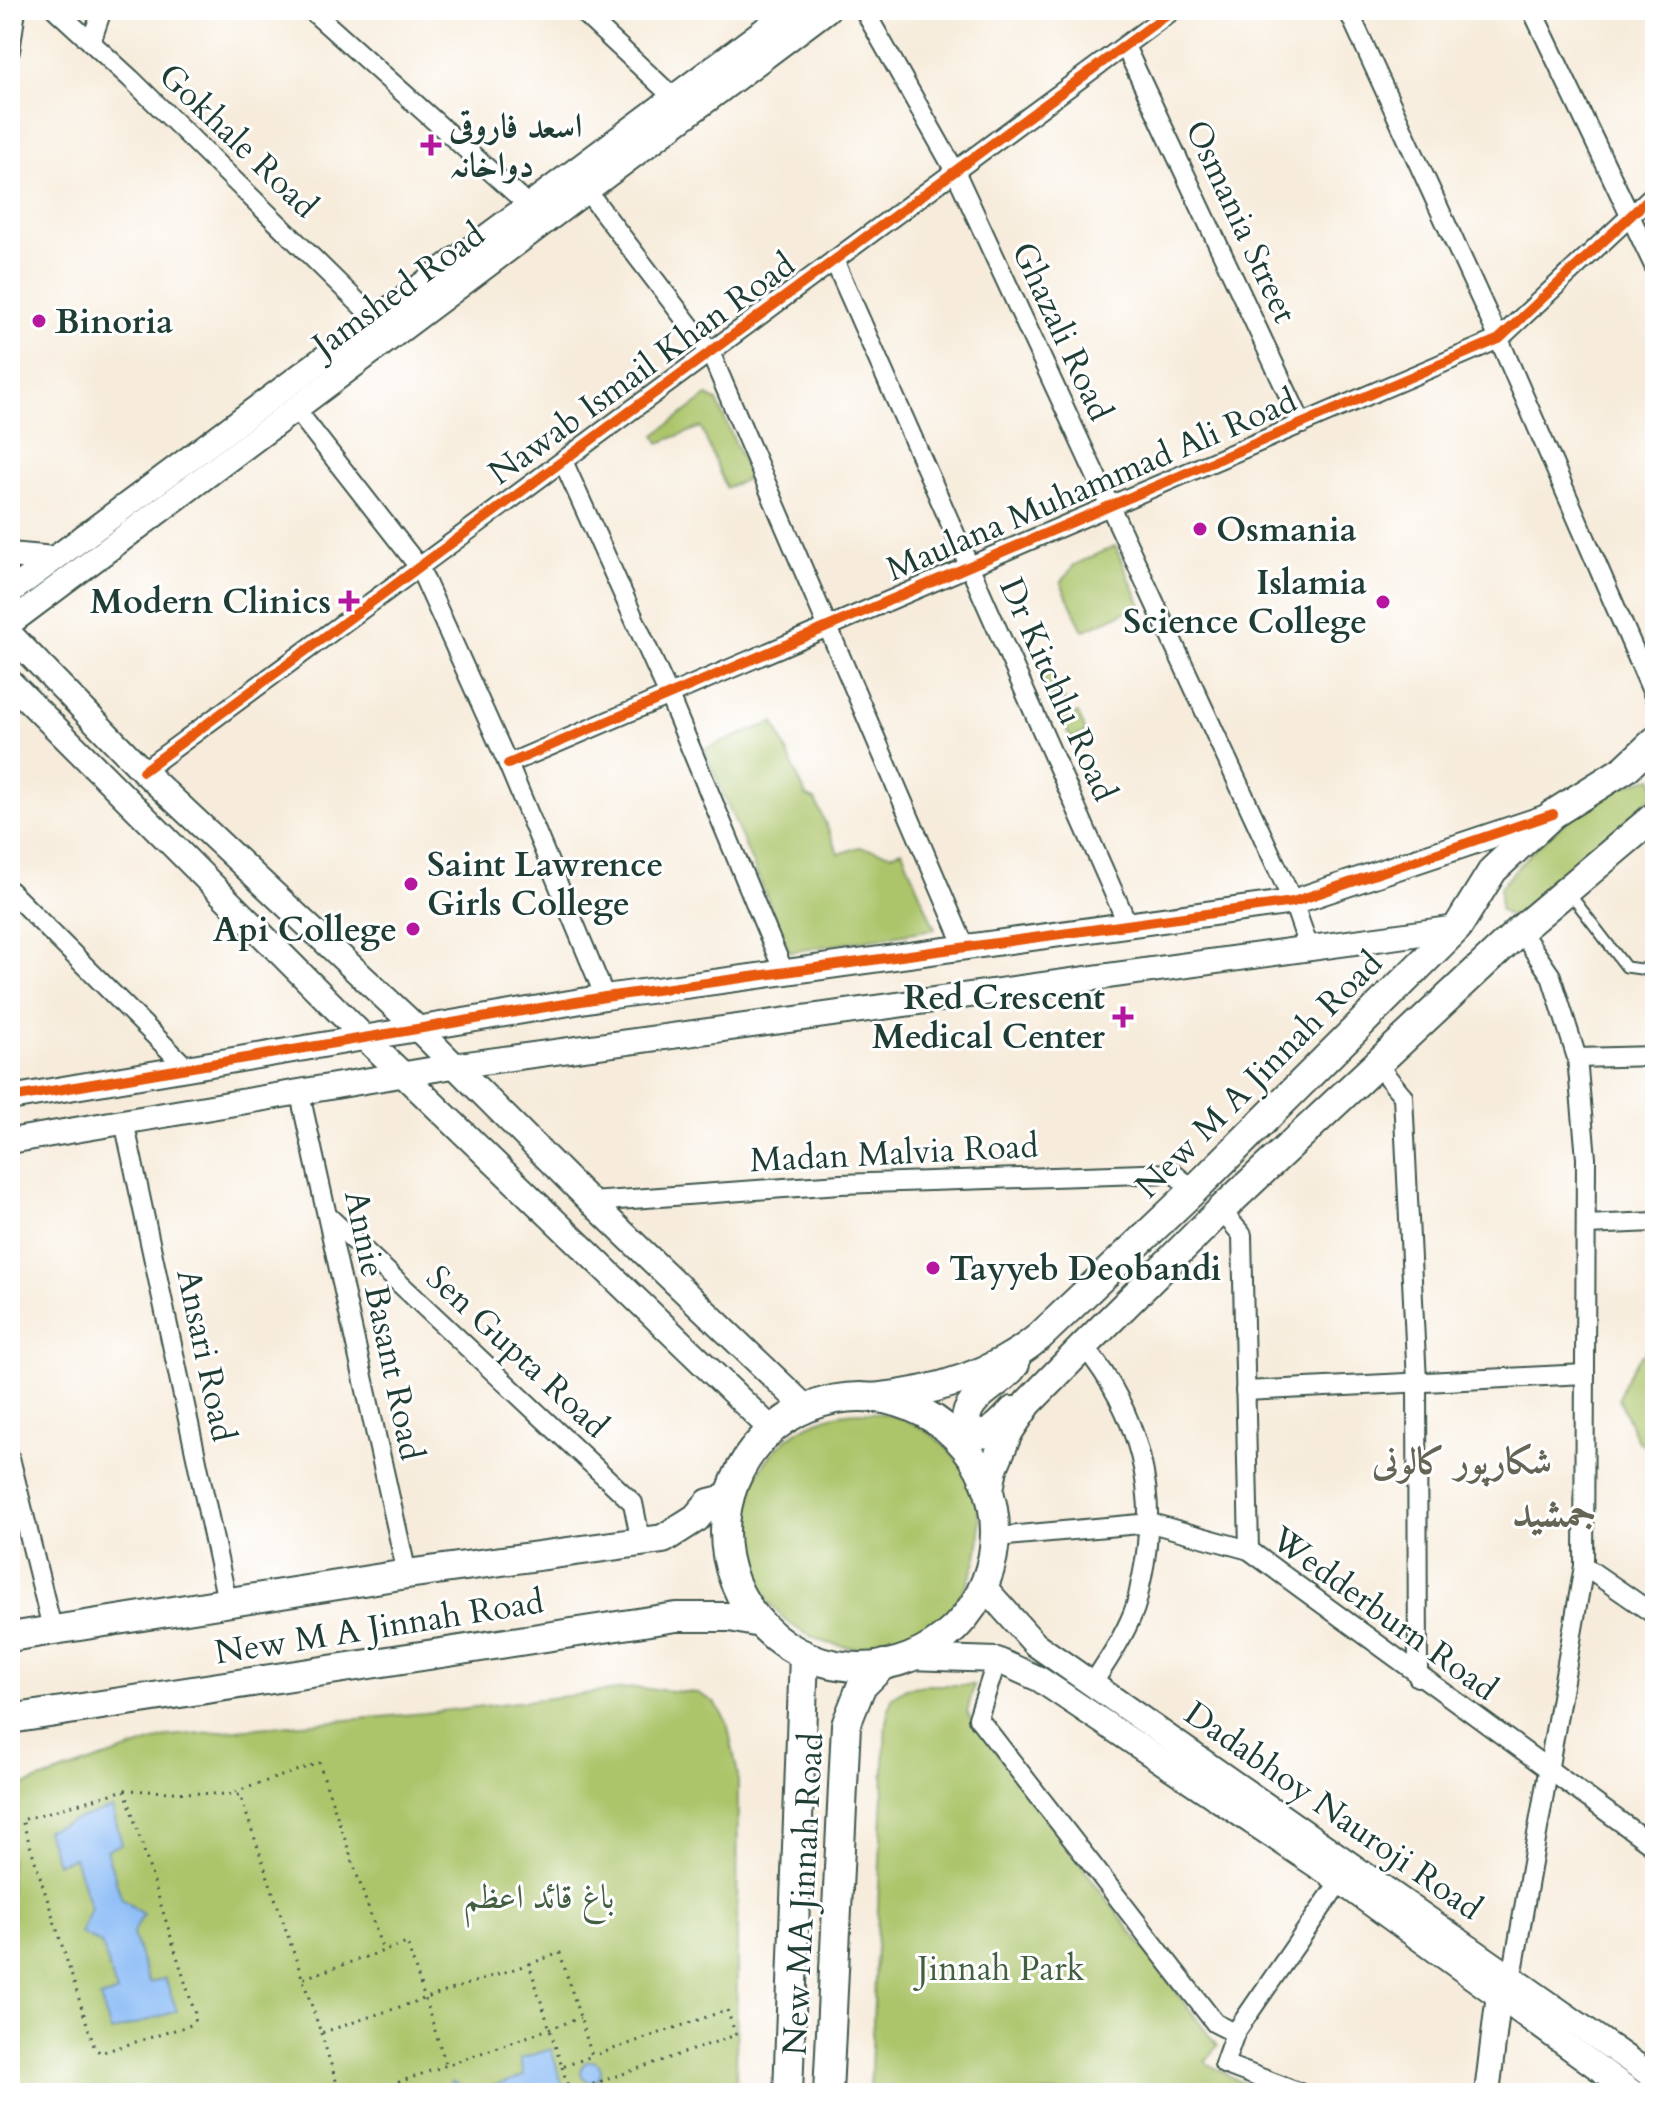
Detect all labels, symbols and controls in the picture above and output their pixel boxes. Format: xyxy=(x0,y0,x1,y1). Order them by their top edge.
street label: Gokhale Road xyxy=(149,53,328,228)
place label: اسعد فاروقی دواخانہ xyxy=(448,103,583,188)
street label: Osmania Street xyxy=(1174,113,1308,330)
marker: اسعد فاروقی دواخانہ xyxy=(420,134,442,156)
street label: Jamshed Road xyxy=(299,212,494,371)
street label: Ghazali Road xyxy=(1001,235,1124,428)
street label: Nawab Ismail Khan Road xyxy=(479,242,804,496)
place label: Binoria xyxy=(55,299,173,345)
marker: Binoria xyxy=(30,312,48,330)
street label: Maulana Muhammad Ali Road xyxy=(879,377,1304,592)
place label: Osmania xyxy=(1216,507,1357,553)
marker: Osmania xyxy=(1191,520,1209,538)
place label: Islamia Science College xyxy=(1123,560,1367,645)
street label: Dr Kitchlu Road xyxy=(988,570,1128,808)
place label: Modern Clinics xyxy=(90,579,331,625)
marker: Modern Clinics xyxy=(338,590,360,612)
marker: Islamia Science College xyxy=(1374,593,1392,611)
place label: Saint Lawrence Girls College xyxy=(427,842,663,927)
marker: Saint Lawrence Girls College xyxy=(402,875,420,893)
place label: Api College xyxy=(213,907,397,953)
marker: Api College xyxy=(404,920,422,938)
street label: New M A Jinnah Road xyxy=(1125,941,1392,1208)
place label: Red Crescent Medical Center xyxy=(872,975,1105,1060)
marker: Red Crescent Medical Center xyxy=(1112,1006,1134,1028)
street label: Madan Malvia Road xyxy=(749,1122,1039,1184)
street label: Annie Basant Road xyxy=(333,1186,435,1464)
place label: Tayyeb Deobandi xyxy=(949,1246,1221,1292)
street label: Sen Gupta Road xyxy=(416,1255,619,1448)
marker: Tayyeb Deobandi xyxy=(924,1259,942,1277)
street label: Ansari Road xyxy=(165,1265,247,1446)
district label: شکارپور کالونی xyxy=(1371,1437,1552,1487)
district label: جمشید xyxy=(1512,1484,1596,1541)
street label: Wedderburn Road xyxy=(1261,1515,1507,1712)
street label: New M A Jinnah Road xyxy=(211,1578,547,1676)
street label: Dadabhoy Nauroji Road xyxy=(1175,1691,1491,1931)
street label: New MA Jinnah Road xyxy=(772,1732,834,2057)
park label: باغ قائد اعظم xyxy=(464,1874,614,1928)
park label: Jinnah Park xyxy=(912,1946,1086,1992)

